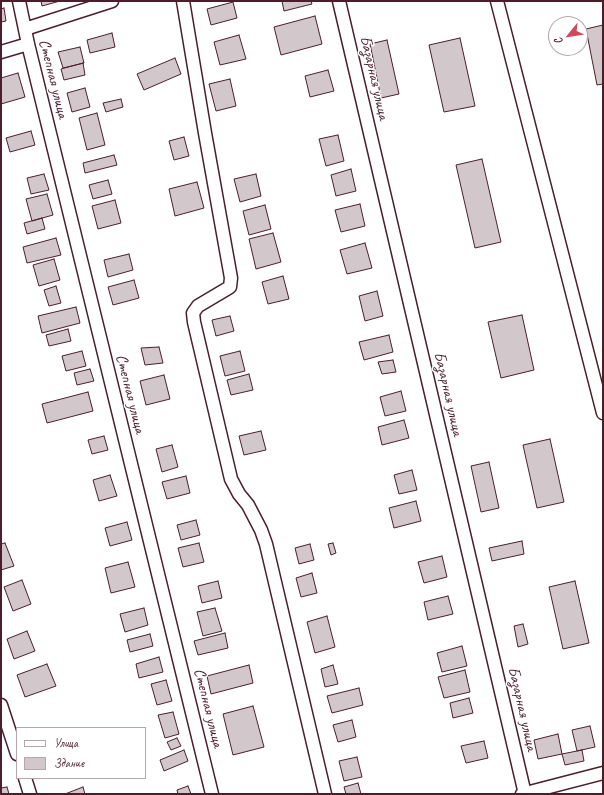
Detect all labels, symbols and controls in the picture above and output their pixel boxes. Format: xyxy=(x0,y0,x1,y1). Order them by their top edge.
north arrow xyxy=(548,16,588,56)
street label: Базарная улица xyxy=(355,34,393,122)
text: С xyxy=(551,36,566,47)
street label: Степная улица xyxy=(34,37,72,121)
street label: Базарная улица xyxy=(429,350,467,438)
street label: Степная улица xyxy=(111,352,149,436)
street label: Базарная улица xyxy=(503,665,541,753)
street label: Степная улица xyxy=(189,666,227,750)
legend xyxy=(16,727,146,779)
text: Улица xyxy=(54,735,78,751)
text: Здание xyxy=(54,755,84,771)

